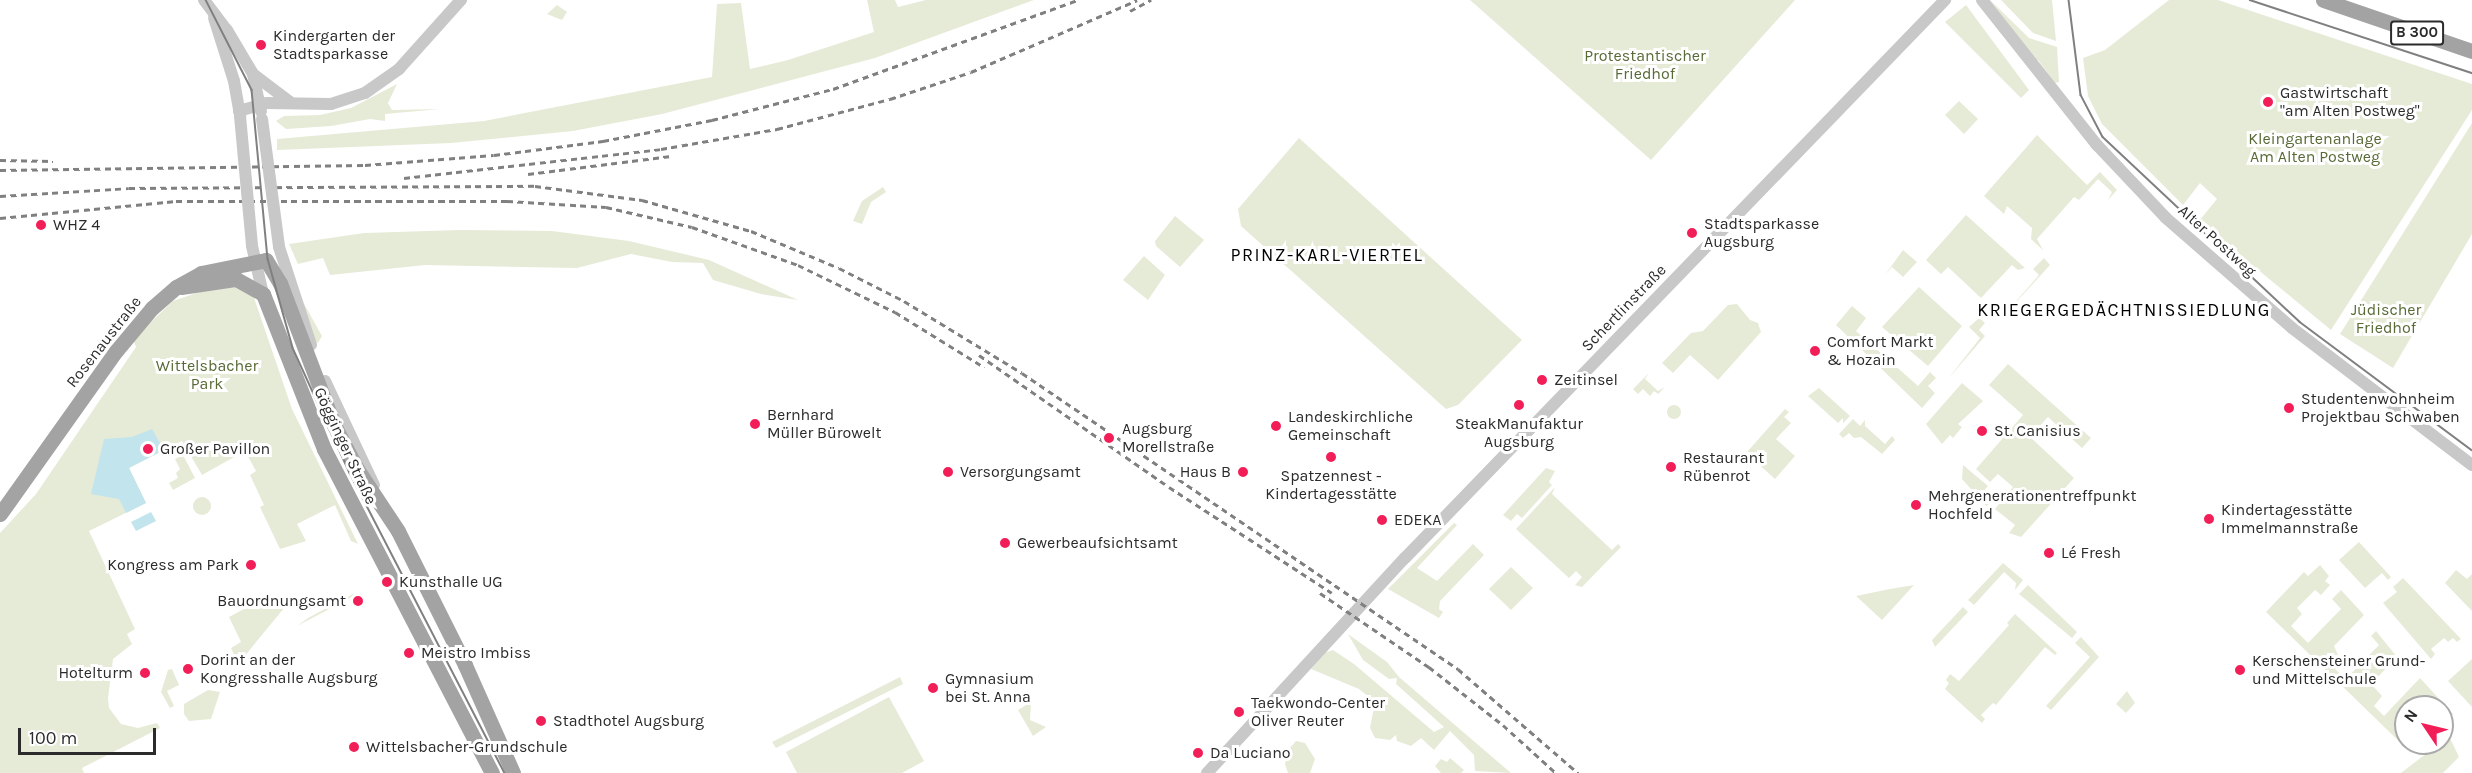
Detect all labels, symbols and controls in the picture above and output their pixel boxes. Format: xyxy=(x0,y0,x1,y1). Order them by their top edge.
road number: B 300 xyxy=(2390,21,2444,45)
place label: Kindergarten der Stadtsparkasse xyxy=(273,26,395,64)
marker: Kindergarten der Stadtsparkasse xyxy=(254,38,268,52)
park label: Protestantischer Friedhof xyxy=(1584,46,1706,84)
place label: Gastwirtschaft "am Alten Postweg" xyxy=(2280,83,2420,121)
marker: Gastwirtschaft "am Alten Postweg" xyxy=(2261,95,2275,109)
park label: Kleingartenanlage Am Alten Postweg xyxy=(2248,129,2382,167)
street label: Alter Postweg xyxy=(2174,201,2260,281)
place label: Stadtsparkasse Augsburg xyxy=(1704,214,1819,252)
place label: WHZ 4 xyxy=(53,215,100,235)
marker: WHZ 4 xyxy=(34,218,48,232)
marker: Stadtsparkasse Augsburg xyxy=(1685,226,1699,240)
district label: PRINZ-KARL-VIERTEL xyxy=(1230,244,1424,266)
street label: Schertlinstraße xyxy=(1578,260,1670,356)
street label: Rosenaustraße xyxy=(62,293,146,391)
district label: KRIEGERGEDÄCHTNISSIEDLUNG xyxy=(1977,299,2271,321)
park label: Jüdischer Friedhof xyxy=(2351,300,2421,338)
place label: Comfort Markt & Hozain xyxy=(1827,332,1934,370)
marker: Comfort Markt & Hozain xyxy=(1808,344,1822,358)
park label: Wittelsbacher Park xyxy=(156,356,258,394)
place label: Zeitinsel xyxy=(1554,370,1618,390)
marker: Zeitinsel xyxy=(1535,373,1549,387)
street label: Gögginger Straße xyxy=(310,385,380,507)
place label: Studentenwohnheim Projektbau Schwaben xyxy=(2301,389,2460,427)
marker: SteakManufaktur Augsburg xyxy=(1512,398,1526,412)
marker: Studentenwohnheim Projektbau Schwaben xyxy=(2282,401,2296,415)
place label: Bernhard Müller Bürowelt xyxy=(767,405,881,443)
place label: Landeskirchliche Gemeinschaft xyxy=(1288,407,1413,445)
place label: SteakManufaktur Augsburg xyxy=(1455,414,1583,452)
marker: Bernhard Müller Bürowelt xyxy=(748,417,762,431)
place label: Augsburg Morellstraße xyxy=(1122,419,1214,457)
marker: Landeskirchliche Gemeinschaft xyxy=(1269,419,1283,433)
place label: St. Canisius xyxy=(1994,421,2081,441)
marker: St. Canisius xyxy=(1975,424,1989,438)
marker: Augsburg Morellstraße xyxy=(1100,429,1118,447)
place label: Großer Pavillon xyxy=(160,439,270,459)
marker: Großer Pavillon xyxy=(141,442,155,456)
place label: Restaurant Rübenrot xyxy=(1683,448,1764,486)
marker: Spatzennest - Kindertagesstätte xyxy=(1324,450,1338,464)
marker: Restaurant Rübenrot xyxy=(1664,460,1678,474)
place label: Versorgungsamt xyxy=(960,462,1081,482)
place label: Haus B xyxy=(1180,462,1231,482)
marker: Versorgungsamt xyxy=(941,465,955,479)
marker: Haus B xyxy=(1236,465,1250,479)
place label: Spatzennest - Kindertagesstätte xyxy=(1265,466,1397,504)
place label: Mehrgenerationentreffpunkt Hochfeld xyxy=(1928,486,2136,524)
marker: Mehrgenerationentreffpunkt Hochfeld xyxy=(1909,498,1923,512)
place label: Kindertagesstätte Immelmannstraße xyxy=(2221,500,2358,538)
place label: EDEKA xyxy=(1394,510,1441,530)
marker: Kindertagesstätte Immelmannstraße xyxy=(2202,512,2216,526)
marker: EDEKA xyxy=(1375,513,1389,527)
place label: Gewerbeaufsichtsamt xyxy=(1017,533,1178,553)
marker: Gewerbeaufsichtsamt xyxy=(998,536,1012,550)
place label: Lé Fresh xyxy=(2061,543,2121,563)
marker: Lé Fresh xyxy=(2042,546,2056,560)
place label: Kongress am Park xyxy=(107,555,239,575)
marker: Kongress am Park xyxy=(244,558,258,572)
place label: Kunsthalle UG xyxy=(399,572,503,592)
marker: Kunsthalle UG xyxy=(380,575,394,589)
place label: Bauordnungsamt xyxy=(217,591,346,611)
marker: Bauordnungsamt xyxy=(351,594,365,608)
place label: Meistro Imbiss xyxy=(421,643,531,663)
marker: Meistro Imbiss xyxy=(402,646,416,660)
place label: Dorint an der Kongresshalle Augsburg xyxy=(200,650,377,688)
place label: Kerschensteiner Grund- und Mittelschule xyxy=(2252,651,2425,689)
marker: Dorint an der Kongresshalle Augsburg xyxy=(181,662,195,676)
place label: Hotelturm xyxy=(58,663,133,683)
marker: Kerschensteiner Grund- und Mittelschule xyxy=(2233,663,2247,677)
marker: Hotelturm xyxy=(138,666,152,680)
place label: Gymnasium bei St. Anna xyxy=(945,669,1034,707)
marker: Gymnasium bei St. Anna xyxy=(926,681,940,695)
place label: Taekwondo-Center Oliver Reuter xyxy=(1251,693,1385,731)
north arrow xyxy=(2394,695,2454,755)
marker: Taekwondo-Center Oliver Reuter xyxy=(1232,705,1246,719)
text: N xyxy=(2399,705,2422,726)
place label: Stadthotel Augsburg xyxy=(553,711,704,731)
marker: Stadthotel Augsburg xyxy=(534,714,548,728)
scale bar xyxy=(21,716,159,754)
text: 100 m xyxy=(29,727,77,749)
place label: Wittelsbacher-Grundschule xyxy=(366,737,568,757)
marker: Wittelsbacher-Grundschule xyxy=(347,740,361,754)
place label: Da Luciano xyxy=(1210,743,1291,763)
marker: Da Luciano xyxy=(1191,746,1205,760)

